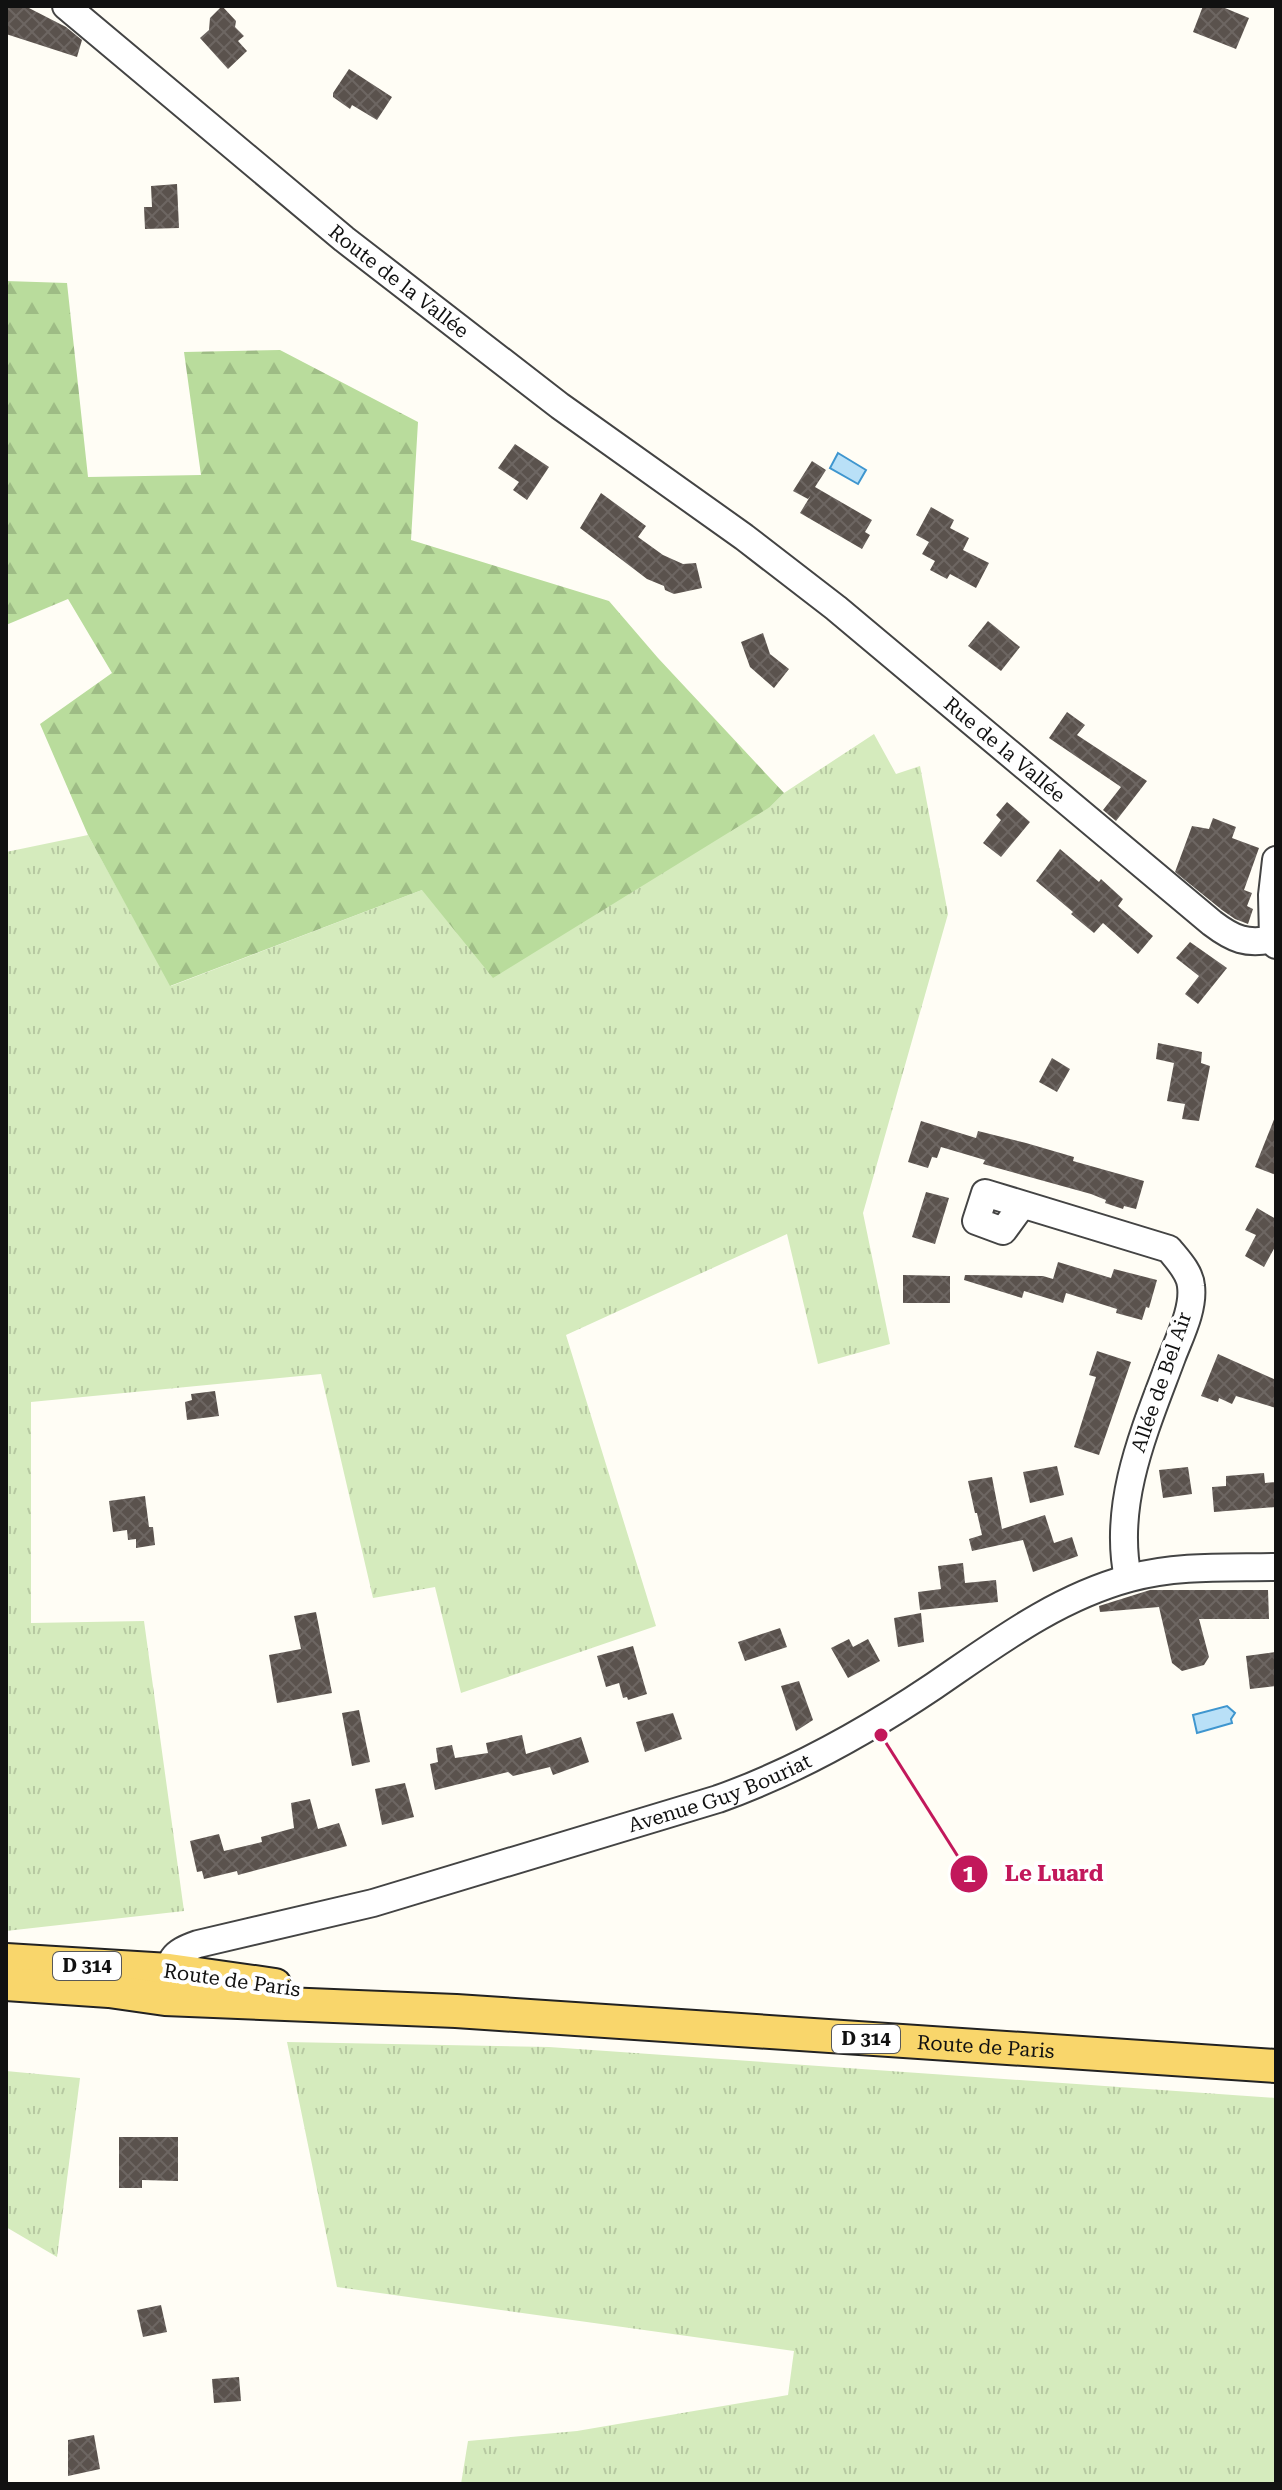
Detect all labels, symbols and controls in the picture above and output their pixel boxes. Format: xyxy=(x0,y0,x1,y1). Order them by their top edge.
street label: Route de la Vallée xyxy=(324,219,474,343)
street label: Rue de la Vallée xyxy=(939,692,1070,807)
street label: Allée de Bel Air xyxy=(1126,1309,1196,1455)
street label: Avenue Guy Bouriat xyxy=(625,1748,816,1837)
callout: Le Luard xyxy=(949,1851,1120,1897)
text: 1 xyxy=(962,1860,976,1888)
text: Le Luard xyxy=(1005,1861,1104,1886)
road number: D 314 xyxy=(53,1952,121,1980)
street label: Route de Paris xyxy=(162,1959,302,2001)
road number: D 314 xyxy=(832,2025,900,2053)
street label: Route de Paris xyxy=(916,2030,1055,2063)

